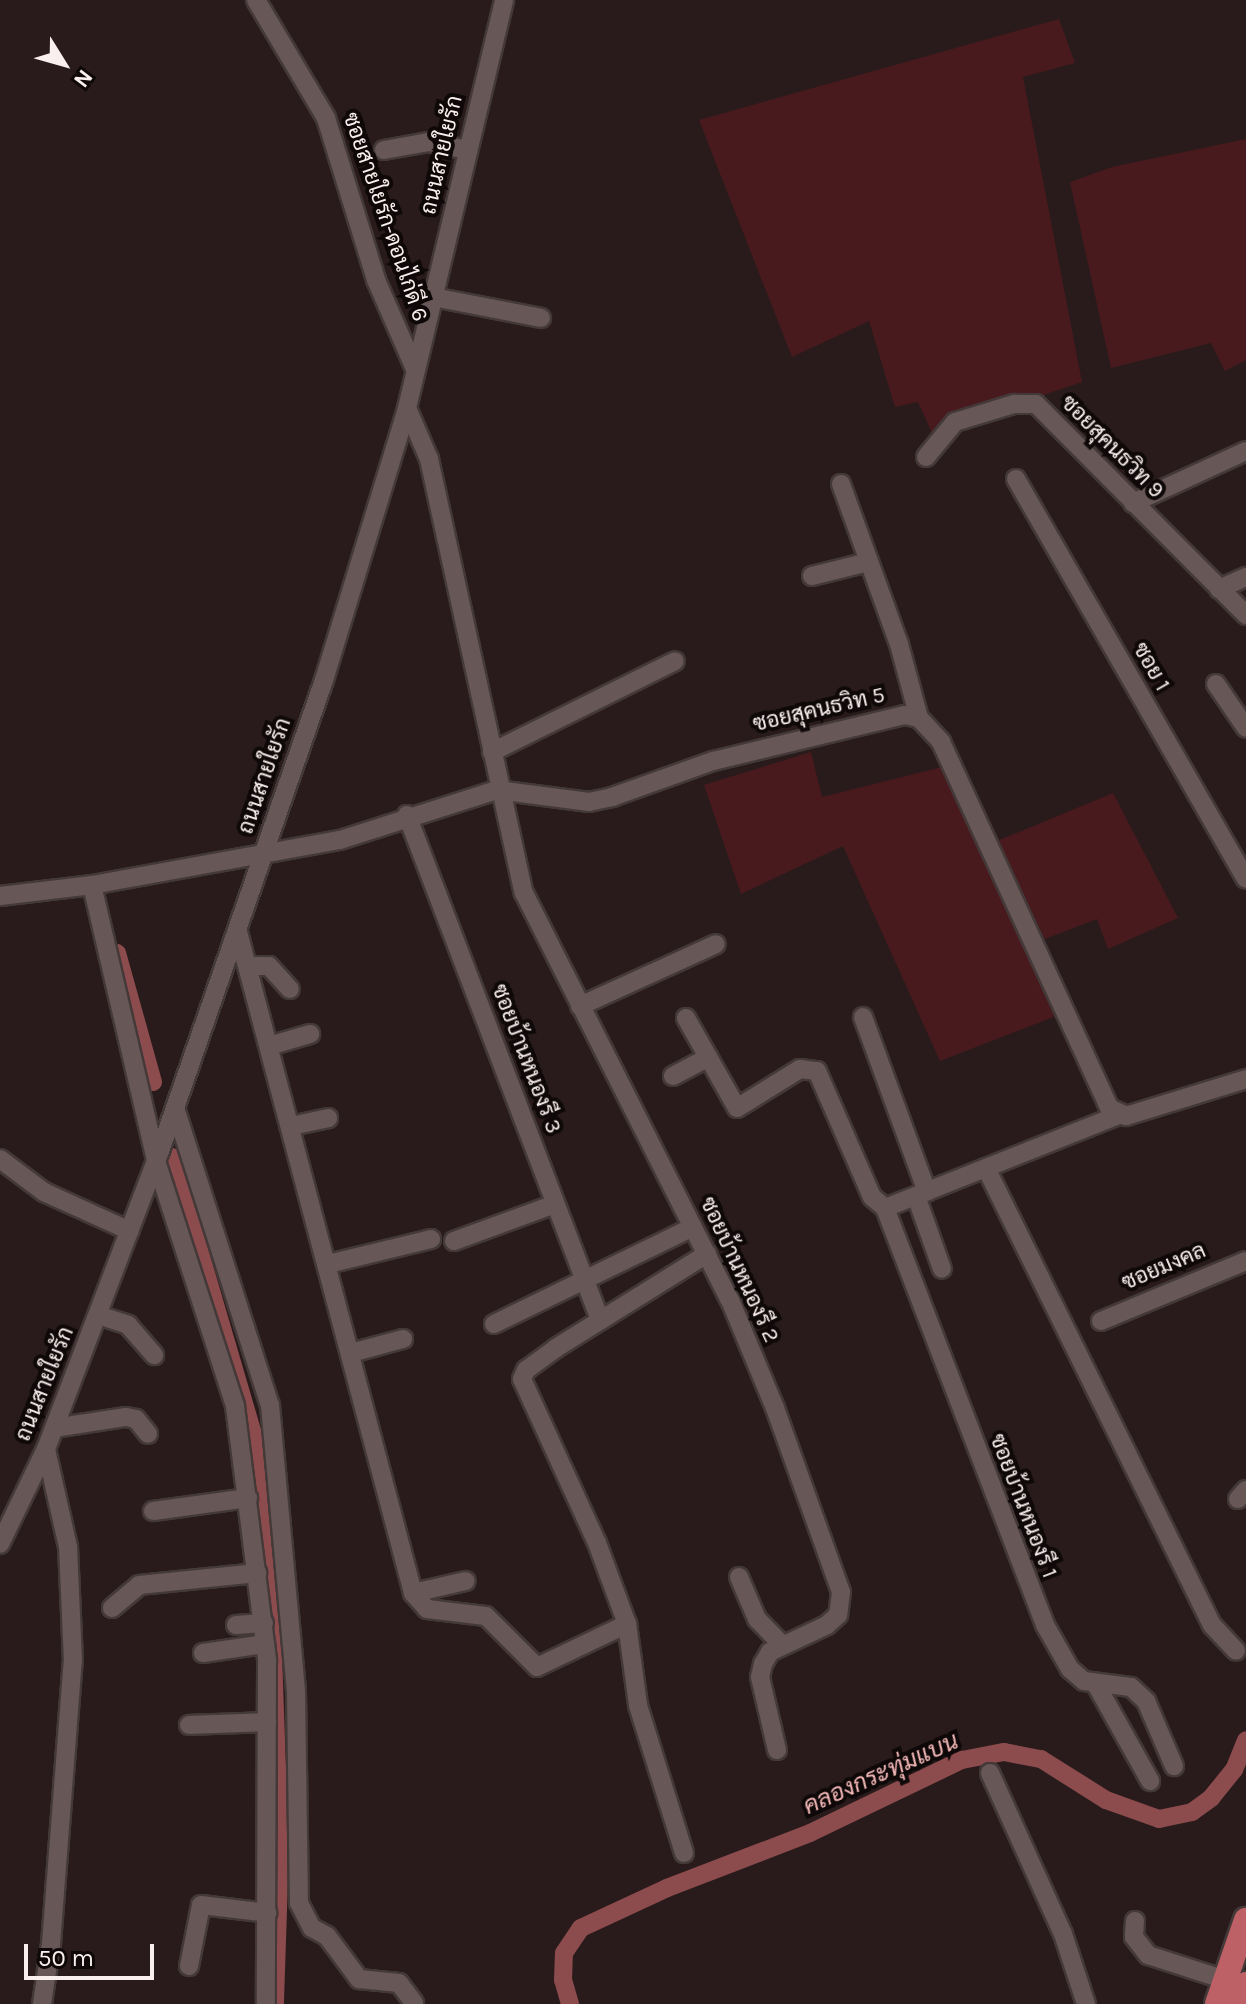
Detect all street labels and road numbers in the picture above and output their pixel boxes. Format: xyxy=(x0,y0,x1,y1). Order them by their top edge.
street label: ถนนสายใยรัก xyxy=(416,93,468,217)
street label: ซอยสายใยรัก-ดอนไก่ดี 6 xyxy=(337,109,433,325)
street label: ซอยสุคนธวิท 9 xyxy=(1055,390,1169,504)
street label: ซอย 1 xyxy=(1127,638,1175,696)
street label: ซอยสุคนธวิท 5 xyxy=(751,682,887,738)
street label: ถนนสายใยรัก xyxy=(233,714,297,838)
street label: ซอยบ้านหนองรี 3 xyxy=(485,981,567,1137)
street label: ซอยบ้านหนองรี 2 xyxy=(694,1193,784,1347)
street label: ซอยมงคล xyxy=(1118,1238,1210,1296)
street label: ถนนสายใยรัก xyxy=(10,1323,80,1445)
street label: ซอยบ้านหนองรี 1 xyxy=(983,1430,1063,1582)

